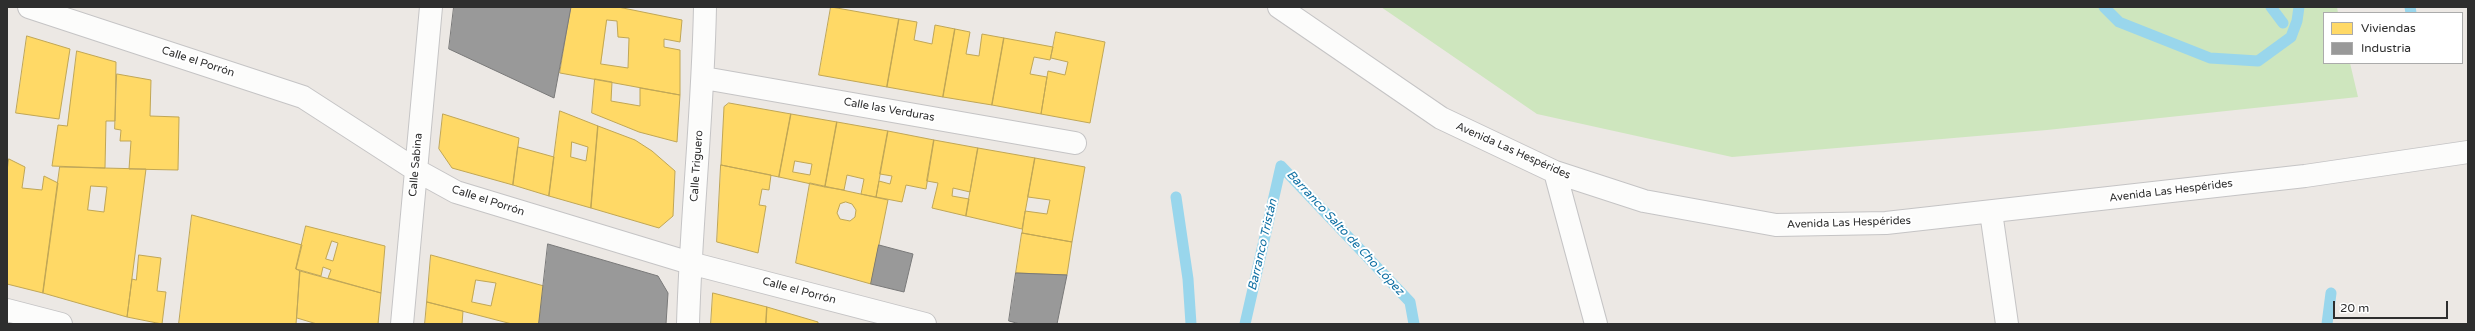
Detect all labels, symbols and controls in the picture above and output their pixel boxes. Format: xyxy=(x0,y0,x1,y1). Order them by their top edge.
legend xyxy=(2323,12,2463,64)
text: Viviendas xyxy=(2361,21,2416,35)
text: Industria xyxy=(2361,41,2411,55)
street label: Calle el Porrón xyxy=(160,44,236,80)
street label: Calle las Verduras xyxy=(843,96,935,124)
street label: Avenida Las Hespérides xyxy=(1454,120,1572,182)
street label: Calle Triguero xyxy=(688,130,706,202)
street label: Calle Sabina xyxy=(407,133,425,197)
water label: Barranco Salto de Cho López xyxy=(1283,168,1407,298)
street label: Avenida Las Hespérides xyxy=(2109,177,2233,205)
street label: Calle el Porrón xyxy=(450,183,526,219)
water label: Barranco Tristán xyxy=(1245,198,1281,292)
street label: Avenida Las Hespérides xyxy=(1787,214,1911,232)
street label: Calle el Porrón xyxy=(761,275,837,307)
scale bar xyxy=(2335,293,2450,319)
text: 20 m xyxy=(2340,301,2369,315)

